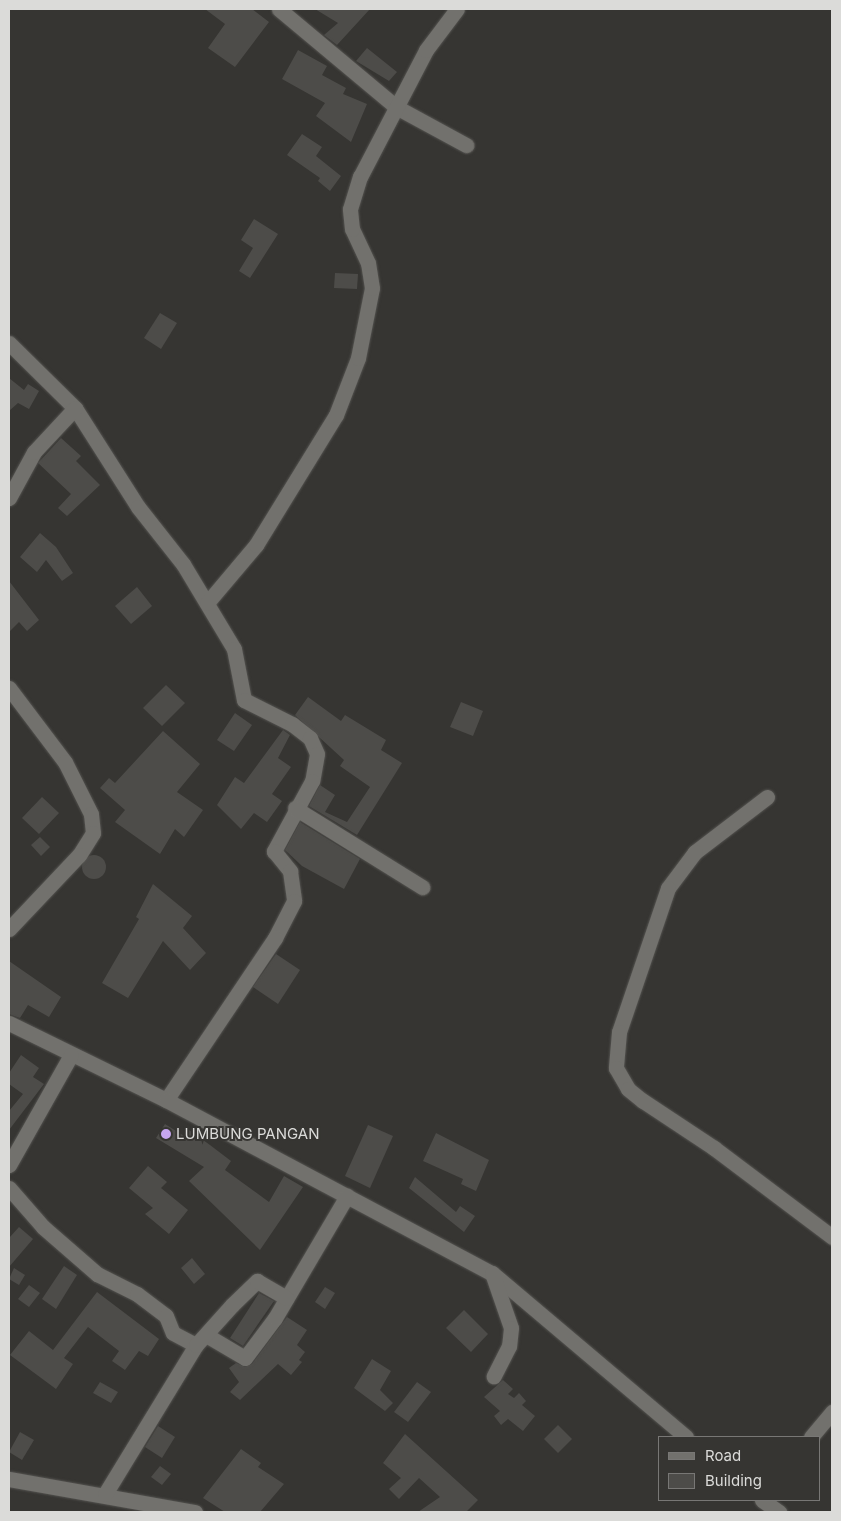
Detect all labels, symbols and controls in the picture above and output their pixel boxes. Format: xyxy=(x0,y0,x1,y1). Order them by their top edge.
place label: LUMBUNG PANGAN xyxy=(176,1125,320,1143)
marker: LUMBUNG PANGAN xyxy=(160,1128,172,1140)
legend xyxy=(658,1436,821,1501)
text: Road xyxy=(705,1446,741,1465)
text: Building xyxy=(705,1471,762,1490)

